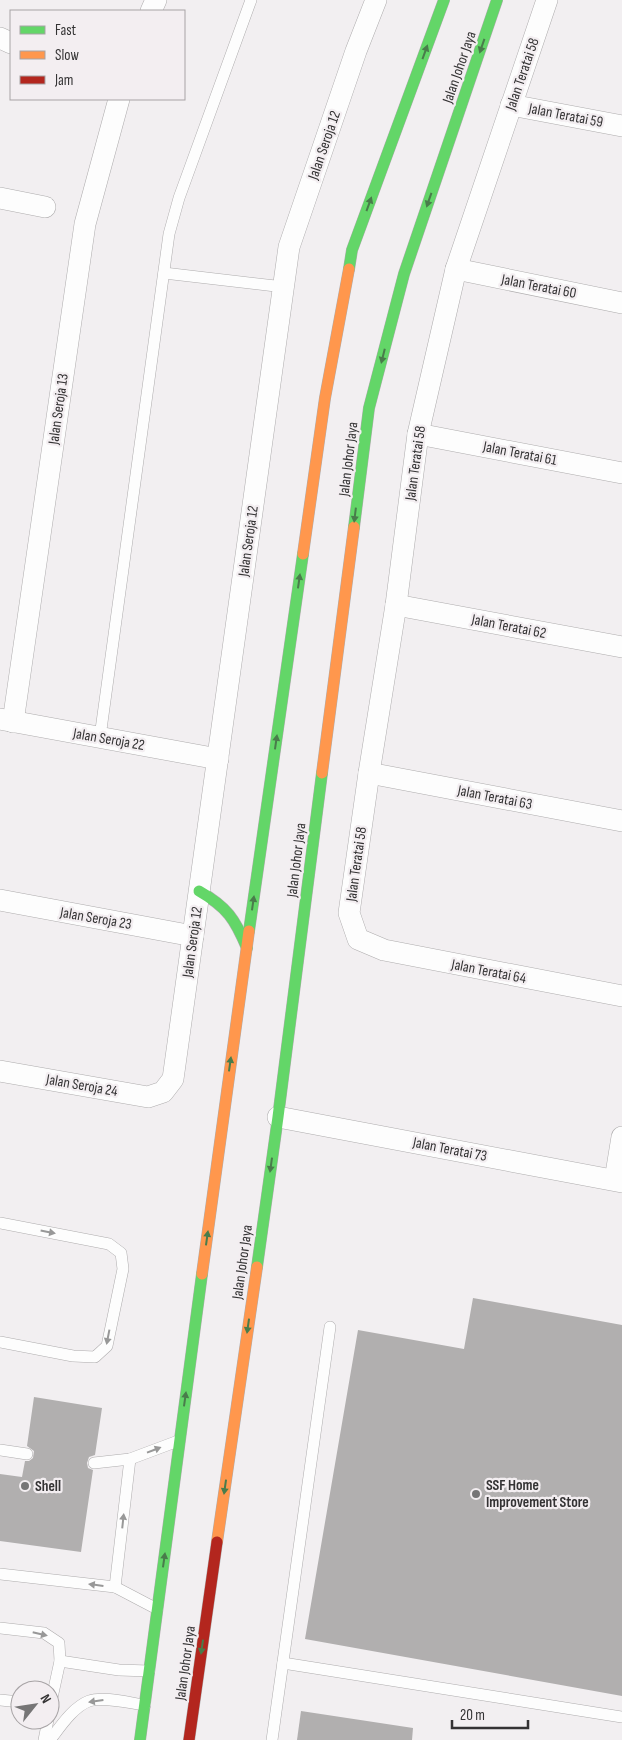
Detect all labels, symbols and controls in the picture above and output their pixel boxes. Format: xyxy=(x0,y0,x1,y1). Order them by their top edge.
legend xyxy=(10,10,185,100)
text: Fast xyxy=(55,21,77,40)
street label: Jalan Johor Jaya xyxy=(438,28,481,107)
street label: Jalan Teratai 58 xyxy=(501,35,544,114)
one-way arrow xyxy=(477,39,485,54)
one-way arrow xyxy=(421,44,429,59)
text: Slow xyxy=(55,46,79,65)
text: Jam xyxy=(54,71,73,90)
street label: Jalan Teratai 59 xyxy=(526,99,605,132)
street label: Jalan Seroja 12 xyxy=(304,108,345,183)
one-way arrow xyxy=(425,193,433,208)
one-way arrow xyxy=(366,197,373,212)
street label: Jalan Teratai 60 xyxy=(499,270,578,303)
one-way arrow xyxy=(379,348,387,363)
street label: Jalan Seroja 13 xyxy=(44,372,73,447)
street label: Jalan Johor Jaya xyxy=(334,420,363,498)
street label: Jalan Teratai 58 xyxy=(401,424,430,503)
street label: Jalan Teratai 61 xyxy=(481,437,559,470)
street label: Jalan Seroja 12 xyxy=(234,504,263,579)
one-way arrow xyxy=(351,508,359,524)
one-way arrow xyxy=(295,573,303,589)
street label: Jalan Teratai 62 xyxy=(469,610,548,643)
street label: Jalan Seroja 22 xyxy=(71,724,146,755)
one-way arrow xyxy=(272,734,280,750)
street label: Jalan Teratai 63 xyxy=(455,781,534,814)
street label: Jalan Johor Jaya xyxy=(282,821,311,899)
street label: Jalan Teratai 58 xyxy=(342,825,371,904)
one-way arrow xyxy=(250,895,258,911)
street label: Jalan Seroja 23 xyxy=(58,903,133,934)
street label: Jalan Seroja 12 xyxy=(178,905,207,980)
street label: Jalan Teratai 64 xyxy=(449,955,528,988)
one-way arrow xyxy=(226,1056,234,1072)
street label: Jalan Seroja 24 xyxy=(44,1070,119,1101)
street label: Jalan Teratai 73 xyxy=(410,1133,489,1166)
one-way arrow xyxy=(267,1157,275,1173)
street label: Jalan Johor Jaya xyxy=(228,1223,257,1301)
one-way arrow xyxy=(40,1229,56,1237)
one-way arrow xyxy=(203,1230,211,1246)
one-way arrow xyxy=(244,1318,252,1334)
one-way arrow xyxy=(104,1329,112,1345)
one-way arrow xyxy=(181,1391,189,1407)
one-way arrow xyxy=(147,1446,162,1454)
place label: SSF Home Improvement Store xyxy=(486,1476,589,1512)
place label: Shell xyxy=(35,1477,61,1496)
one-way arrow xyxy=(221,1479,229,1495)
marker: Shell xyxy=(19,1480,31,1492)
marker: SSF Home Improvement Store xyxy=(470,1488,482,1500)
one-way arrow xyxy=(119,1513,127,1529)
one-way arrow xyxy=(160,1552,168,1568)
one-way arrow xyxy=(88,1581,104,1589)
street label: Jalan Johor Jaya xyxy=(171,1624,200,1702)
one-way arrow xyxy=(32,1630,47,1638)
one-way arrow xyxy=(198,1640,206,1656)
north arrow xyxy=(10,1680,60,1730)
text: N xyxy=(37,1691,55,1706)
one-way arrow xyxy=(88,1697,104,1705)
scale bar xyxy=(452,1698,528,1730)
text: 20 m xyxy=(460,1706,485,1725)

